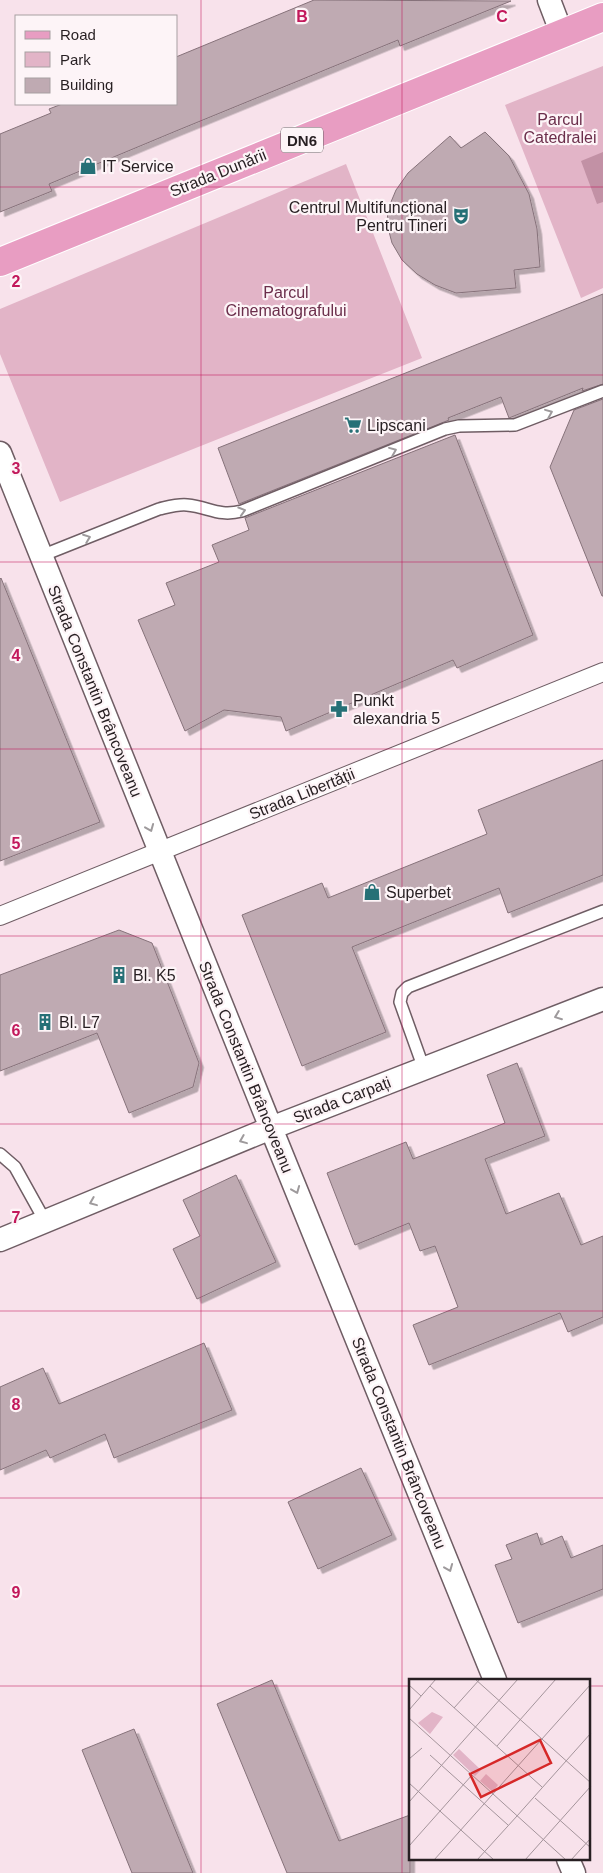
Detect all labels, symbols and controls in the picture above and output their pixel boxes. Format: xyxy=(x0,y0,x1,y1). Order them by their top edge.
text: B xyxy=(296,8,308,25)
text: C xyxy=(496,8,508,25)
legend xyxy=(15,15,178,105)
text: Road xyxy=(60,26,96,43)
text: Park xyxy=(60,51,91,68)
text: Building xyxy=(60,76,113,93)
park label: Parcul Catedralei xyxy=(524,111,596,146)
road number: DN6 xyxy=(281,128,323,152)
street label: Strada Dunării xyxy=(167,146,269,200)
shop icon: IT Service xyxy=(78,156,98,176)
place label: IT Service xyxy=(102,158,174,175)
place label: Centrul Multifuncțional Pentru Tineri xyxy=(289,199,447,234)
theatre icon: Centrul Multifuncțional Pentru Tineri xyxy=(451,206,471,226)
text: 2 xyxy=(12,273,21,290)
park label: Parcul Cinematografului xyxy=(226,284,346,319)
one-way arrow xyxy=(544,409,552,419)
supermarket icon: Lipscani xyxy=(343,415,363,435)
place label: Lipscani xyxy=(367,417,426,434)
one-way arrow xyxy=(388,446,397,457)
text: 3 xyxy=(12,460,21,477)
one-way arrow xyxy=(237,506,246,516)
one-way arrow xyxy=(82,533,91,544)
street label: Strada Constantin Brâncoveanu xyxy=(45,583,145,799)
text: 4 xyxy=(12,647,21,664)
place label: Punkt alexandria 5 xyxy=(353,692,440,727)
pharmacy icon: Punkt alexandria 5 xyxy=(329,699,349,719)
street label: Strada Libertății xyxy=(247,765,357,823)
one-way arrow xyxy=(144,824,154,832)
text: 5 xyxy=(12,835,21,852)
shop icon: Superbet xyxy=(362,882,382,902)
place label: Superbet xyxy=(386,884,451,901)
street label: Strada Constantin Brâncoveanu xyxy=(196,959,296,1175)
building icon: Bl. K5 xyxy=(109,965,129,985)
place label: Bl. K5 xyxy=(133,967,176,984)
one-way arrow xyxy=(554,1011,562,1021)
building icon: Bl. L7 xyxy=(35,1012,55,1032)
place label: Bl. L7 xyxy=(59,1014,100,1031)
text: 6 xyxy=(12,1022,21,1039)
street label: Strada Carpați xyxy=(291,1074,393,1126)
one-way arrow xyxy=(239,1133,248,1144)
one-way arrow xyxy=(289,1185,300,1194)
one-way arrow xyxy=(89,1195,98,1206)
text: 7 xyxy=(12,1209,21,1226)
street label: Strada Constantin Brâncoveanu xyxy=(349,1335,449,1551)
text: 8 xyxy=(12,1396,21,1413)
one-way arrow xyxy=(443,1563,454,1572)
text: 9 xyxy=(12,1584,21,1601)
inset map xyxy=(409,1679,590,1860)

